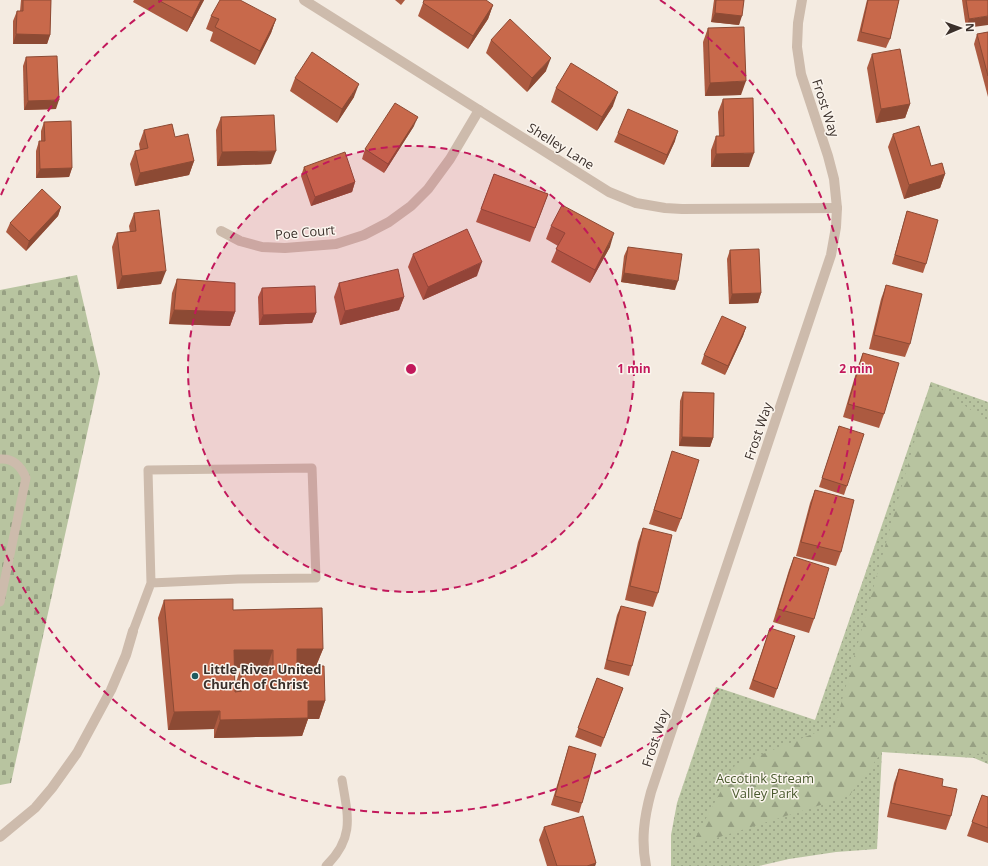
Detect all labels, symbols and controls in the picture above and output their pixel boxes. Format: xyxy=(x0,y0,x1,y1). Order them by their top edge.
north arrow xyxy=(940,8,980,48)
text: N xyxy=(963,23,978,32)
street label: Frost Way xyxy=(808,77,844,140)
street label: Shelley Lane xyxy=(524,118,598,174)
street label: Poe Court xyxy=(274,220,336,244)
text: 1 min xyxy=(617,360,651,377)
text: 2 min xyxy=(839,360,873,377)
centre of rings xyxy=(404,362,418,376)
street label: Frost Way xyxy=(740,399,776,462)
place label: Little River United Church of Christ xyxy=(203,660,321,693)
marker: Little River United Church of Christ xyxy=(190,671,200,681)
street label: Frost Way xyxy=(637,706,673,769)
park label: Accotink Stream Valley Park xyxy=(716,769,814,802)

